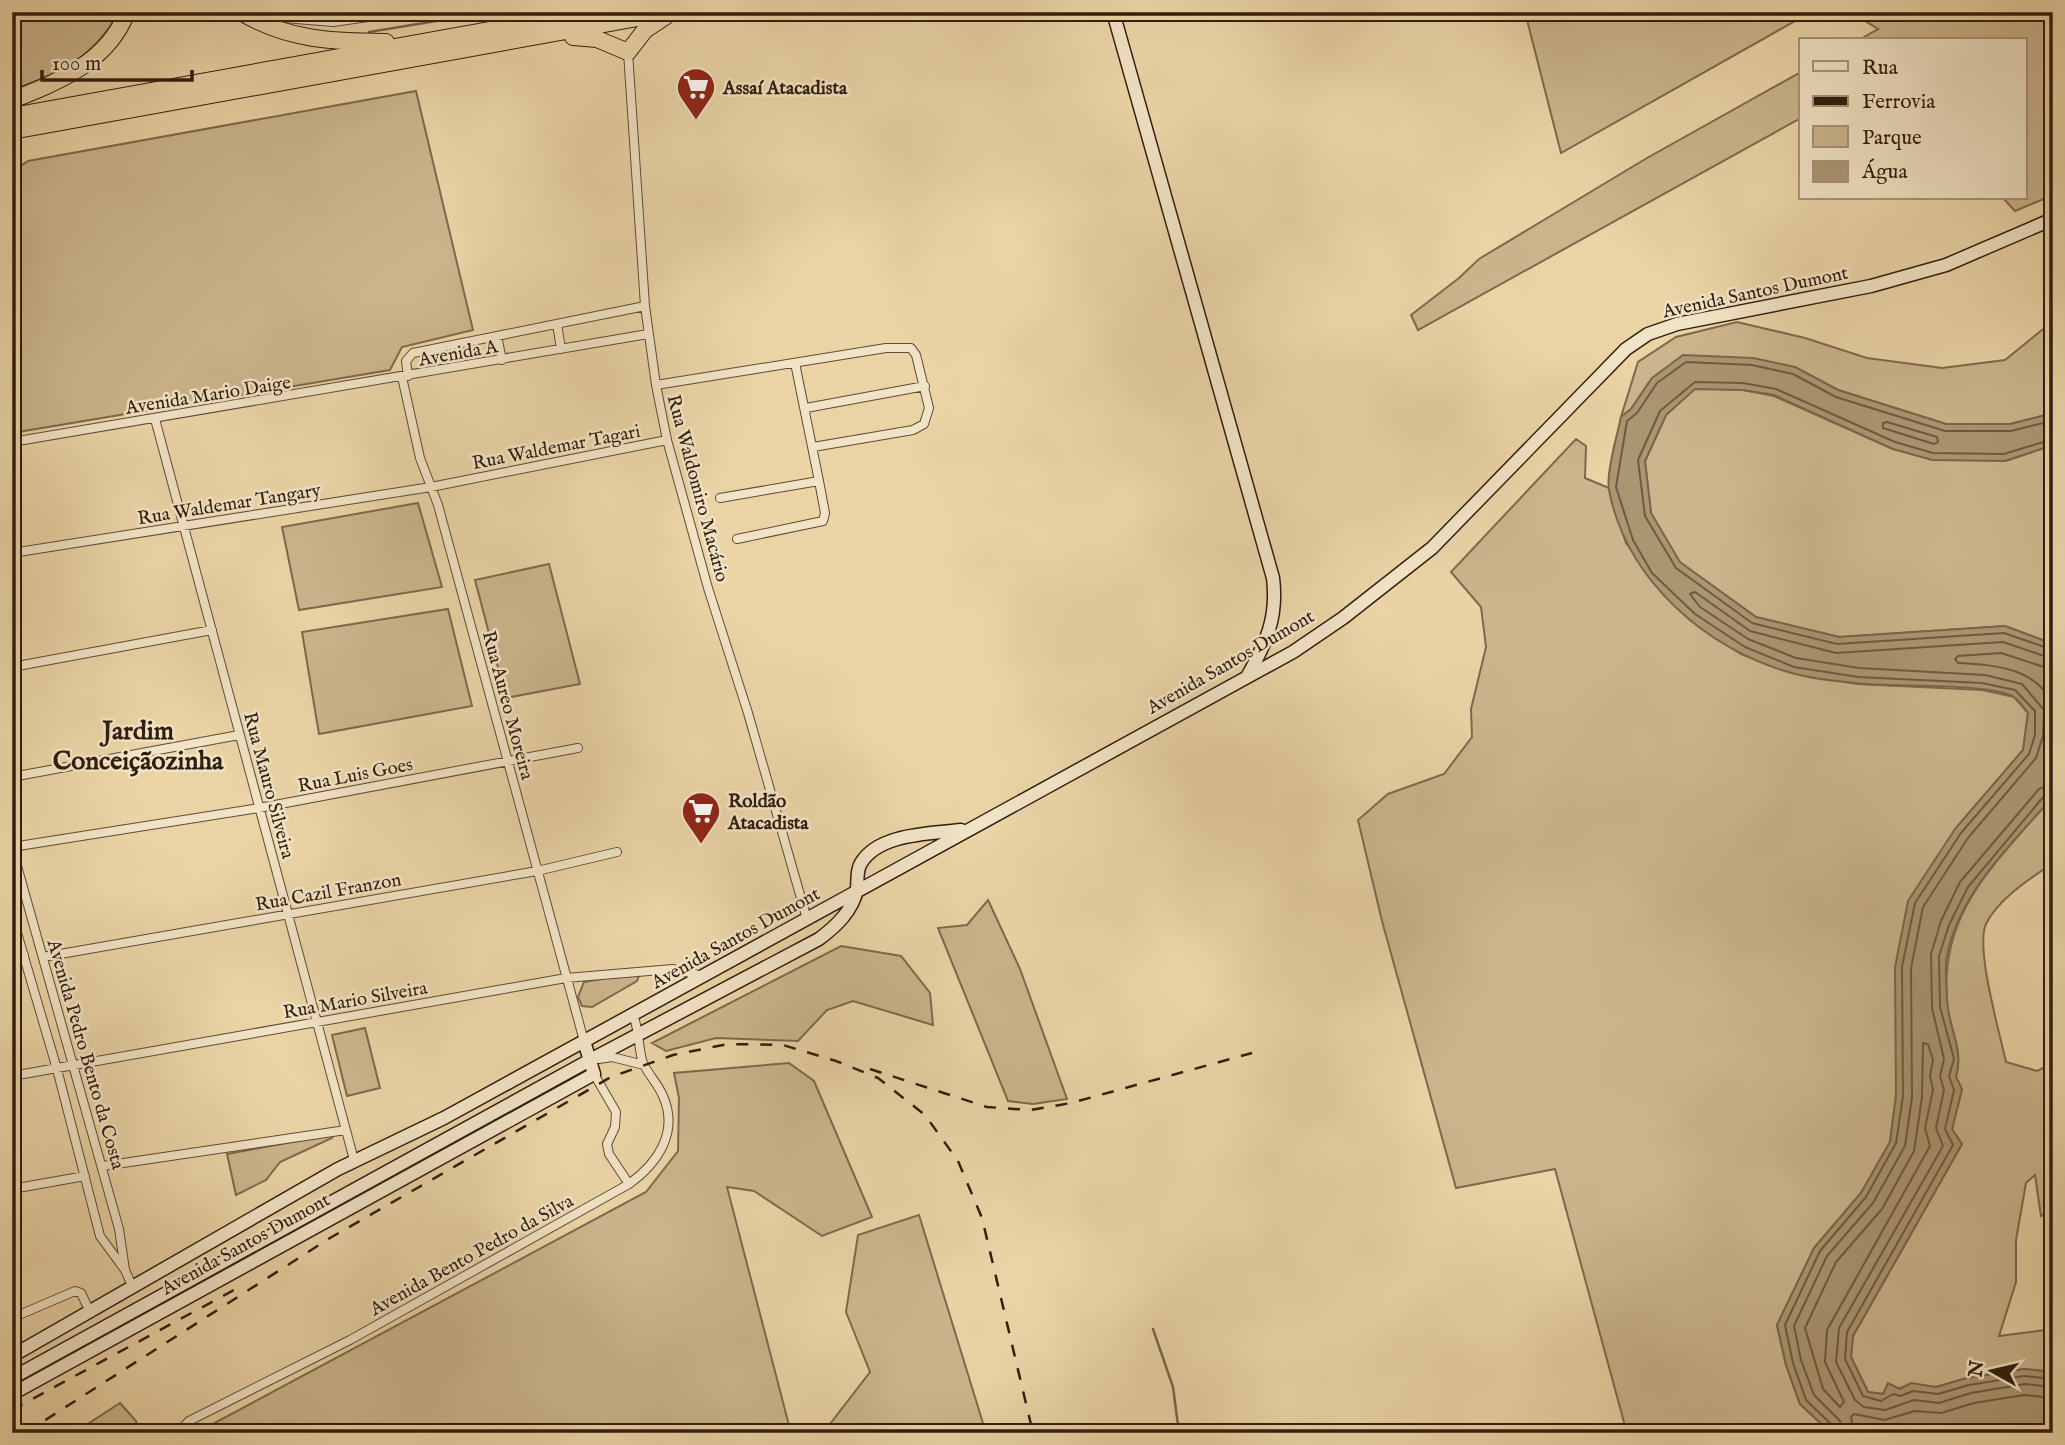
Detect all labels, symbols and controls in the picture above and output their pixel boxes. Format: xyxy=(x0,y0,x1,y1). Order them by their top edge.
scale bar xyxy=(42,38,192,82)
legend xyxy=(1799,38,2026,200)
text: 100 m xyxy=(52,51,101,78)
text: Rua xyxy=(1862,55,1899,82)
supermarket icon: Assaí Atacadista xyxy=(675,66,717,121)
place label: Assaí Atacadista xyxy=(722,77,848,101)
text: Ferrovia xyxy=(1862,89,1936,116)
text: Parque xyxy=(1862,125,1922,152)
text: Água xyxy=(1861,158,1908,186)
street label: Avenida Santos Dumont xyxy=(1659,261,1851,325)
street label: Avenida A xyxy=(416,335,501,373)
street label: Avenida Mario Daige xyxy=(123,371,293,421)
street label: Rua Waldomiro Macário xyxy=(661,392,734,585)
street label: Rua Waldemar Tagari xyxy=(470,420,643,476)
street label: Rua Waldemar Tangary xyxy=(136,479,323,531)
street label: Avenida Santos Dumont xyxy=(1142,605,1319,721)
street label: Rua Aureo Moreira xyxy=(476,628,539,783)
street label: Rua Mauro Silveira xyxy=(237,709,299,862)
district label: Jardim Conceiçãozinha xyxy=(53,715,224,778)
street label: Rua Luis Goes xyxy=(296,753,415,799)
supermarket icon: Roldão Atacadista xyxy=(680,790,722,845)
place label: Roldão Atacadista xyxy=(727,790,809,836)
street label: Rua Cazil Franzon xyxy=(253,868,403,918)
street label: Avenida Santos Dumont xyxy=(647,882,825,996)
street label: Avenida Pedro Bento da Costa xyxy=(40,936,130,1173)
street label: Rua Mario Silveira xyxy=(281,976,430,1025)
street label: Avenida Santos Dumont xyxy=(157,1188,335,1302)
street label: Avenida Bento Pedro da Silva xyxy=(365,1189,579,1322)
north arrow xyxy=(1956,1336,2026,1406)
text: N xyxy=(1964,1359,1990,1380)

